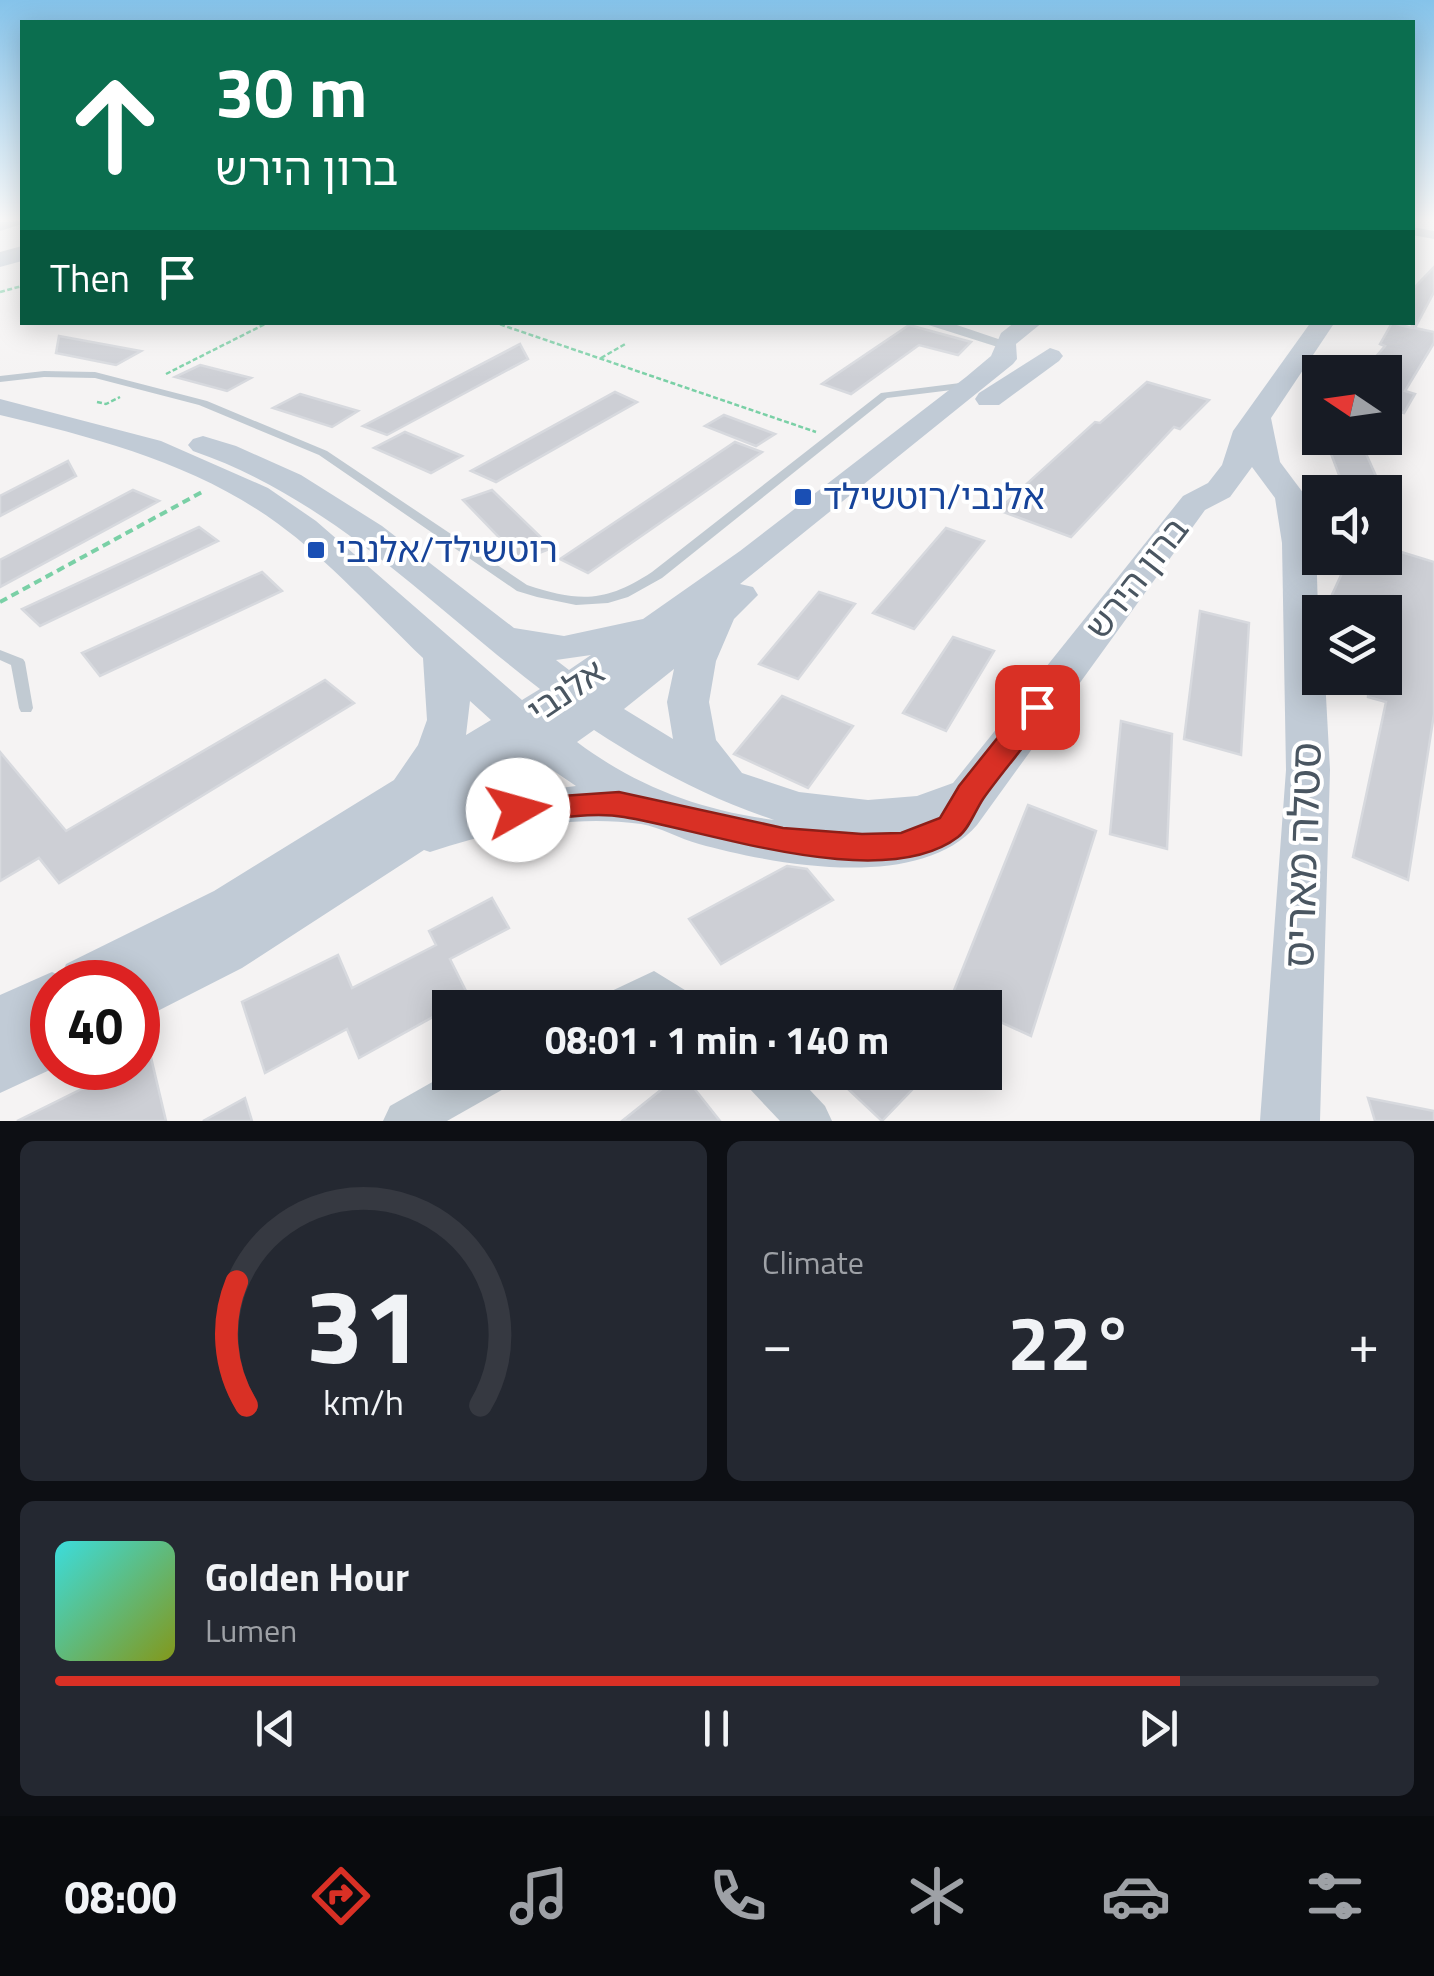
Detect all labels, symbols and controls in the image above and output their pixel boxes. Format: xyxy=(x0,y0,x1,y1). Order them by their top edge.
text: 30 m xyxy=(215,38,368,144)
icon: ahead xyxy=(50,60,180,190)
text: ברון הירש xyxy=(215,134,398,202)
text: Then xyxy=(50,249,130,307)
icon: arrive xyxy=(150,250,205,305)
north arrow xyxy=(1302,355,1402,455)
map controls xyxy=(1302,355,1402,695)
place label: אלנבי/רוטשילד xyxy=(823,469,1045,523)
button: sound xyxy=(1302,475,1402,575)
marker: אלנבי/רוטשילד xyxy=(792,486,814,508)
street label: ברון הירש xyxy=(1071,505,1201,650)
place label: רוטשילד/אלנבי xyxy=(336,522,558,576)
marker: רוטשילד/אלנבי xyxy=(305,539,327,561)
button: layers xyxy=(1302,595,1402,695)
street label: אלנבי xyxy=(516,644,615,736)
pin xyxy=(995,665,1080,750)
icon: arrive xyxy=(1010,680,1065,735)
street label: סטלה מאריס xyxy=(1265,741,1337,969)
position arrow xyxy=(466,758,570,862)
speed limit sign: 40 xyxy=(30,960,160,1090)
text: 08:01 · 1 min · 140 m xyxy=(545,1011,889,1069)
text: Climate xyxy=(762,1238,864,1286)
text: 31 xyxy=(305,1245,422,1403)
text: 22° xyxy=(1007,1285,1134,1399)
text: − xyxy=(762,1301,793,1384)
text: + xyxy=(1348,1301,1379,1384)
text: km/h xyxy=(323,1374,404,1429)
text: Golden Hour xyxy=(205,1548,409,1606)
text: Lumen xyxy=(205,1606,297,1654)
icon: previous xyxy=(248,1701,303,1756)
icon: pause xyxy=(689,1701,744,1756)
icon: next xyxy=(1131,1701,1186,1756)
icon: directions xyxy=(306,1861,376,1931)
icon: music xyxy=(504,1861,574,1931)
icon: phone xyxy=(703,1861,773,1931)
icon: climate xyxy=(902,1861,972,1931)
icon: car xyxy=(1101,1861,1171,1931)
icon: filters xyxy=(1300,1861,1370,1931)
text: 08:00 xyxy=(64,1862,177,1930)

